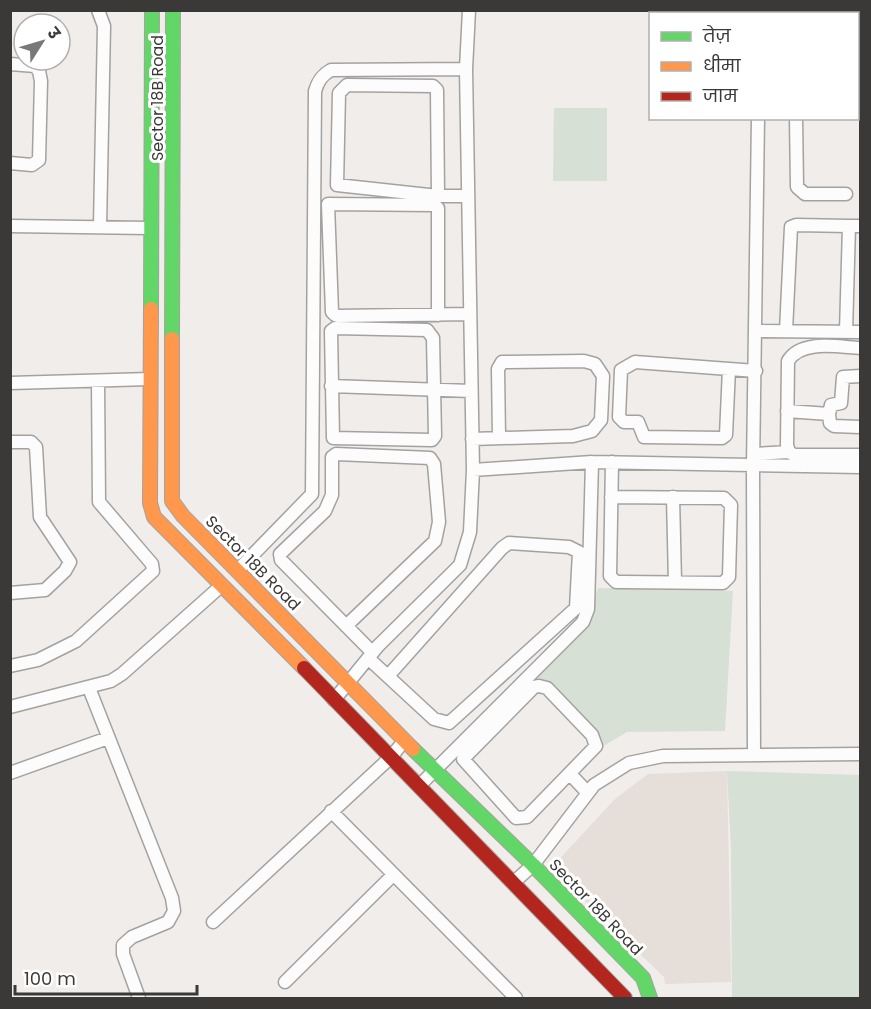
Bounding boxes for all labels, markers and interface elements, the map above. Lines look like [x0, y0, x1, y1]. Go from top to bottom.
north arrow [12, 12, 72, 72]
legend [649, 12, 859, 120]
text: उ [41, 22, 66, 45]
text: तेज़ [702, 23, 731, 48]
street label: Sector 18B Road [146, 35, 169, 161]
text: धीमा [703, 53, 741, 78]
text: जाम [702, 83, 738, 108]
street label: Sector 18B Road [200, 510, 306, 616]
street label: Sector 18B Road [544, 854, 648, 960]
scale bar [15, 958, 196, 996]
text: 100 m [24, 966, 76, 991]

